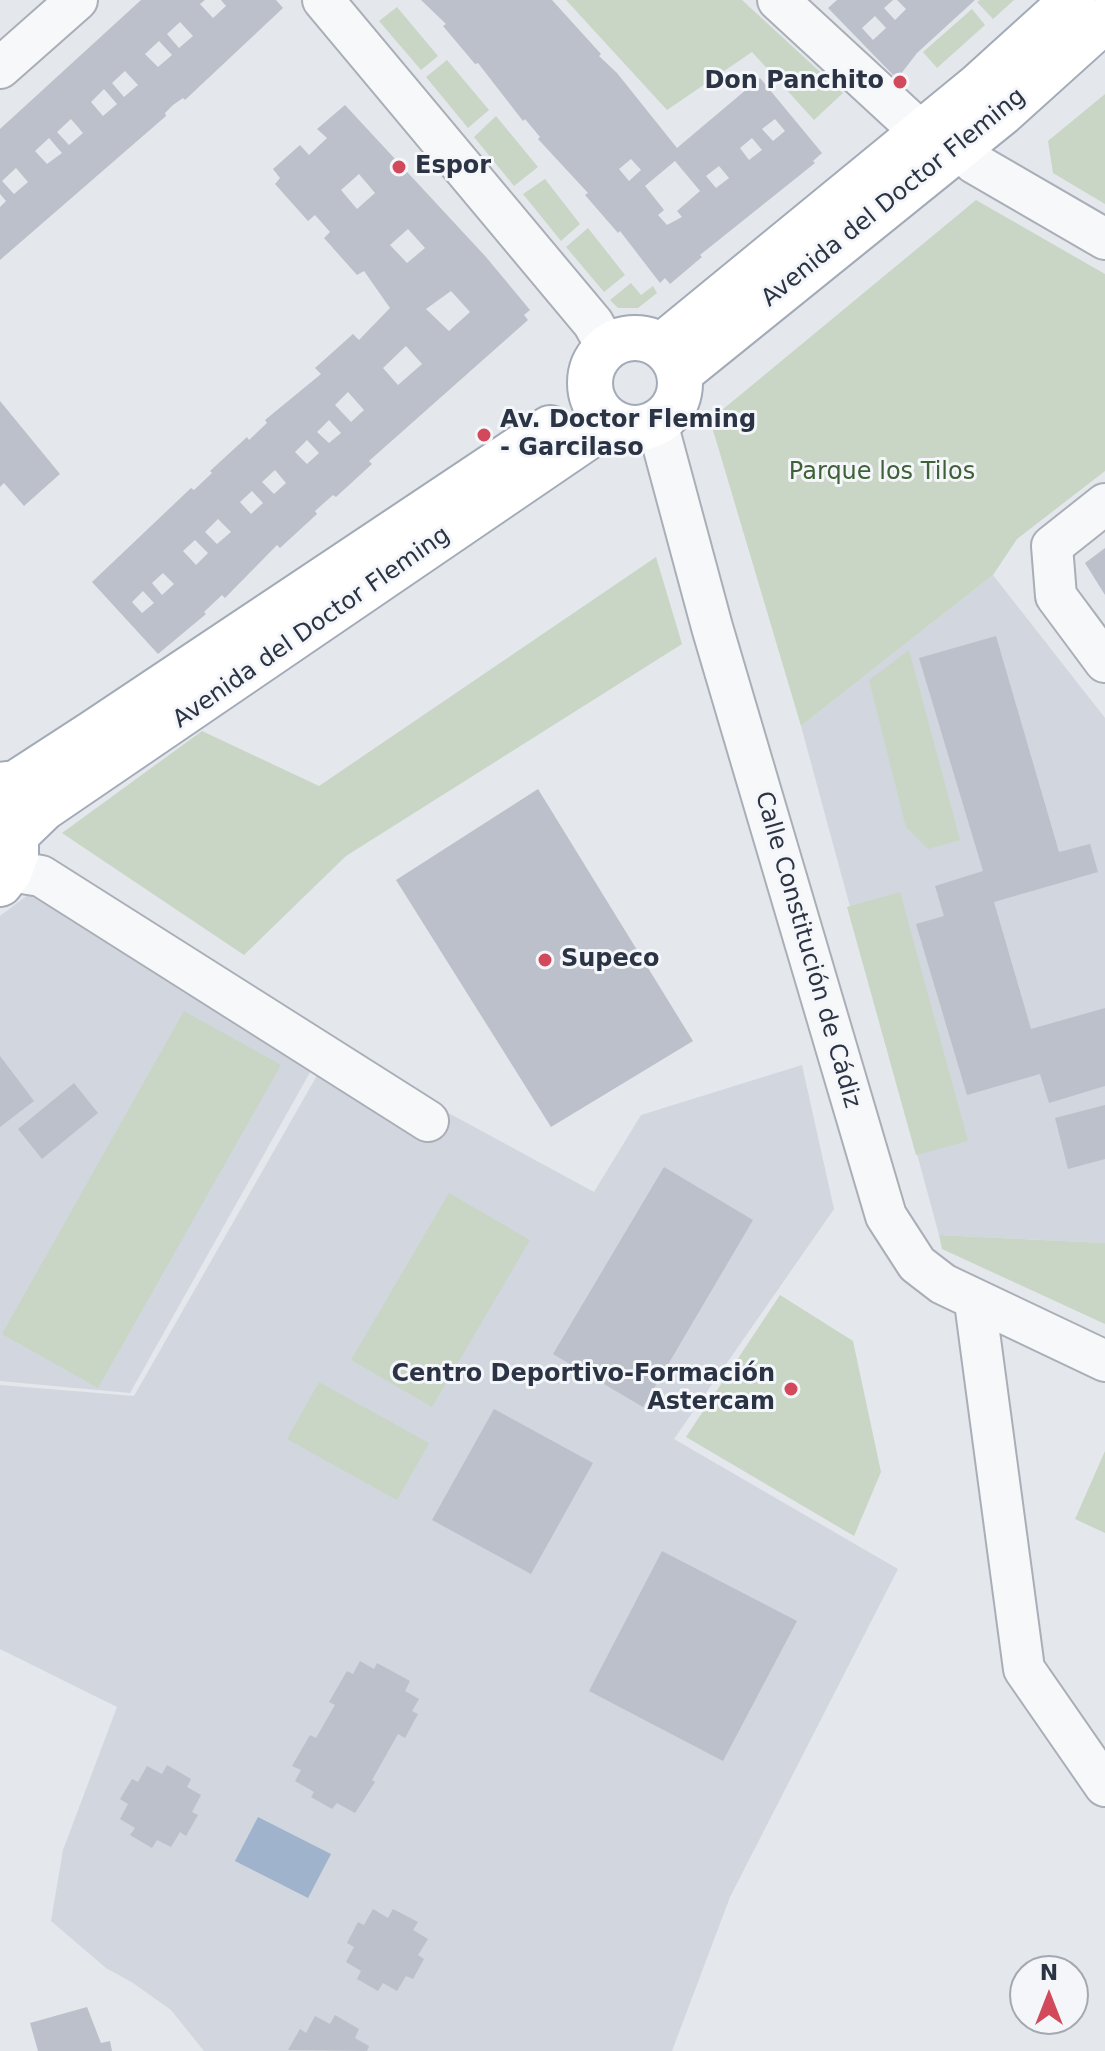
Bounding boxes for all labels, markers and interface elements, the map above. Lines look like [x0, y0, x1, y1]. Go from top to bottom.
place label: Don Panchito [704, 68, 884, 96]
marker: Don Panchito [891, 73, 909, 91]
street label: Avenida del Doctor Fleming [756, 83, 1032, 313]
place label: Espor [415, 153, 491, 181]
marker: Espor [390, 158, 408, 176]
place label: Av. Doctor Fleming - Garcilaso [500, 407, 756, 463]
marker: Av. Doctor Fleming - Garcilaso [475, 426, 493, 444]
park label: Parque los Tilos [789, 459, 975, 487]
street label: Avenida del Doctor Fleming [168, 521, 456, 735]
street label: Calle Constitución de Cádiz [748, 788, 866, 1112]
place label: Supeco [561, 946, 660, 974]
marker: Supeco [536, 951, 554, 969]
place label: Centro Deportivo-Formación Astercam [391, 1361, 775, 1417]
marker: Centro Deportivo-Formación Astercam [782, 1380, 800, 1398]
north arrow [1009, 1955, 1089, 2035]
text: N [1040, 1960, 1058, 1985]

